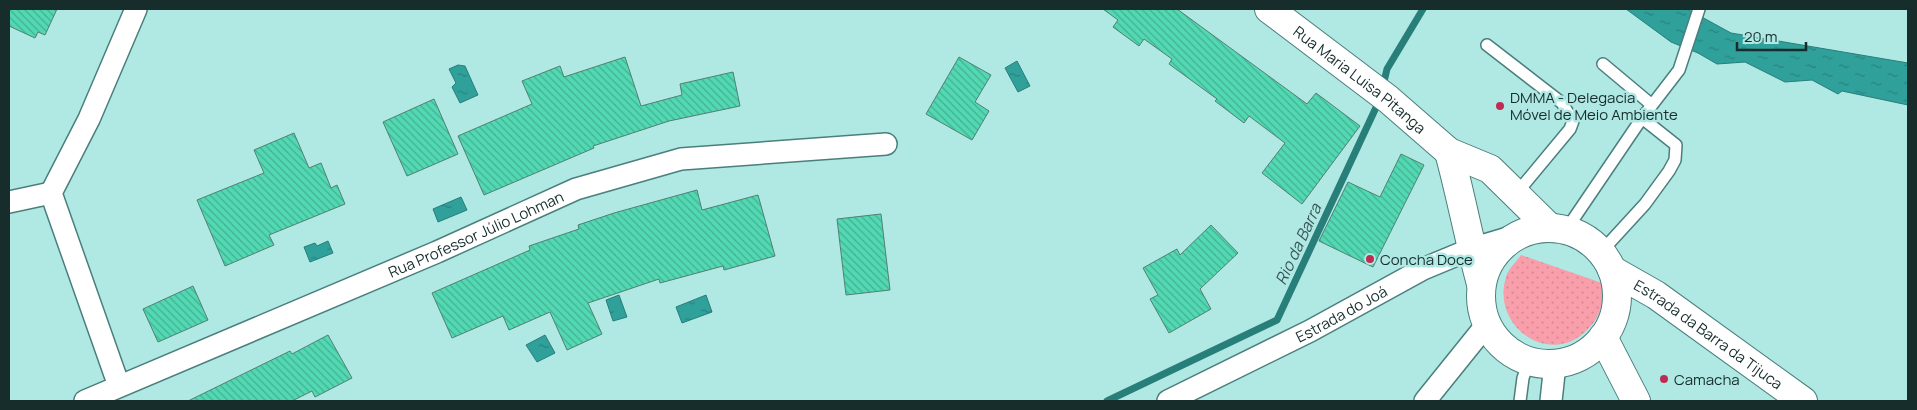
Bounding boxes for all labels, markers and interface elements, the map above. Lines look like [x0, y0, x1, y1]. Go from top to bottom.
scale bar [1737, 20, 1806, 52]
street label: Rua Maria Luisa Pitanga [1289, 21, 1431, 138]
text: 20 m [1744, 26, 1777, 47]
place label: DMMA - Delegacia Móvel de Meio Ambiente [1510, 87, 1678, 125]
marker: DMMA - Delegacia Móvel de Meio Ambiente [1494, 100, 1506, 112]
street label: Rua Professor Júlio Lohman [385, 186, 567, 282]
water label: Rio da Barra [1270, 199, 1327, 288]
place label: Concha Doce [1380, 249, 1473, 270]
marker: Concha Doce [1364, 253, 1376, 265]
street label: Estrada da Barra da Tijuca [1630, 274, 1787, 394]
street label: Estrada do Joá [1292, 280, 1391, 347]
place label: Camacha [1674, 369, 1740, 390]
marker: Camacha [1658, 373, 1670, 385]

